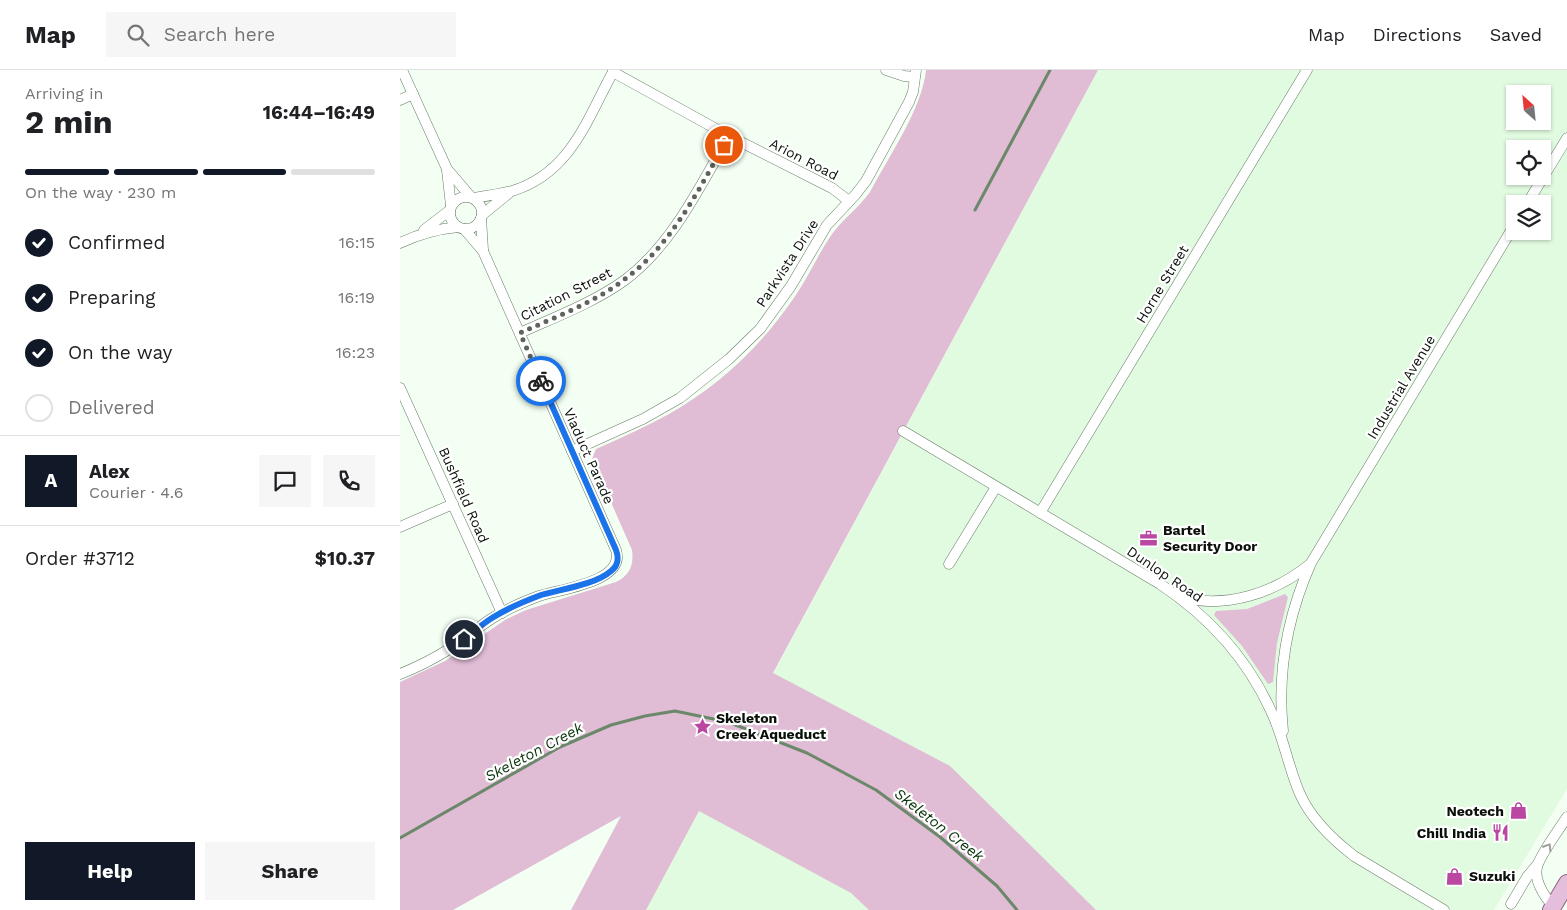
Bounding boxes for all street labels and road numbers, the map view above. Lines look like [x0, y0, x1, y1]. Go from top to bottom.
street label: Arion Road [767, 135, 841, 183]
street label: Parkvista Drive [753, 216, 821, 310]
street label: Horne Street [1132, 242, 1192, 326]
street label: Citation Street [518, 264, 614, 324]
street label: Industrial Avenue [1364, 332, 1438, 442]
street label: Viaduct Parade [561, 406, 617, 506]
street label: Bushfield Road [436, 445, 492, 545]
street label: Dunlop Road [1124, 543, 1206, 605]

